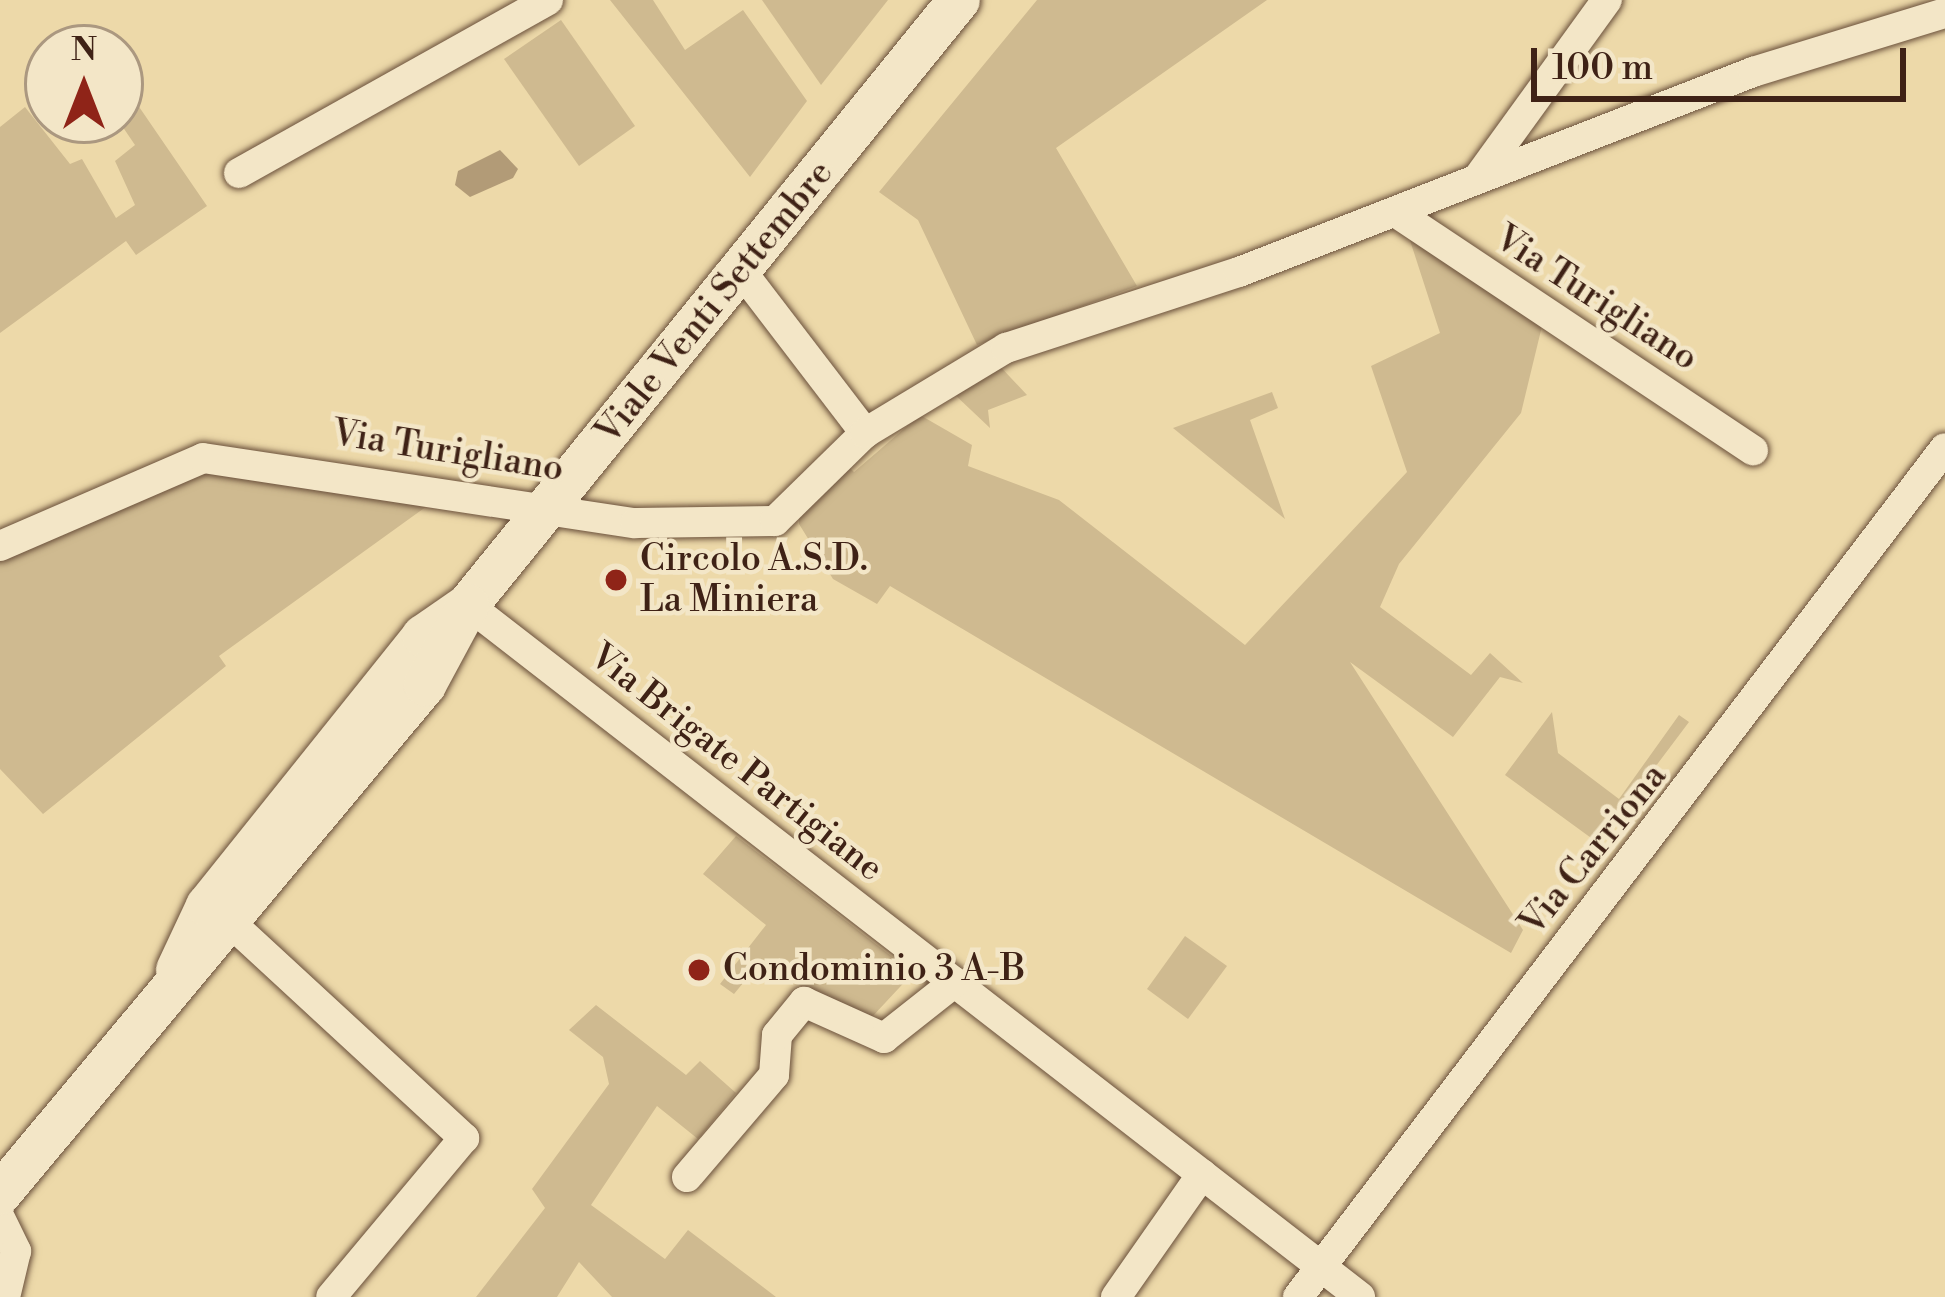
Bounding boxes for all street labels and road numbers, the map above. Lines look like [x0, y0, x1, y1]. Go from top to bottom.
street label: Viale Venti Settembre [587, 153, 843, 453]
street label: Via Turigliano [1486, 217, 1706, 381]
street label: Via Turigliano [329, 412, 567, 492]
street label: Via Brigate Partigiane [581, 635, 891, 891]
street label: Via Carriona [1512, 755, 1676, 945]

